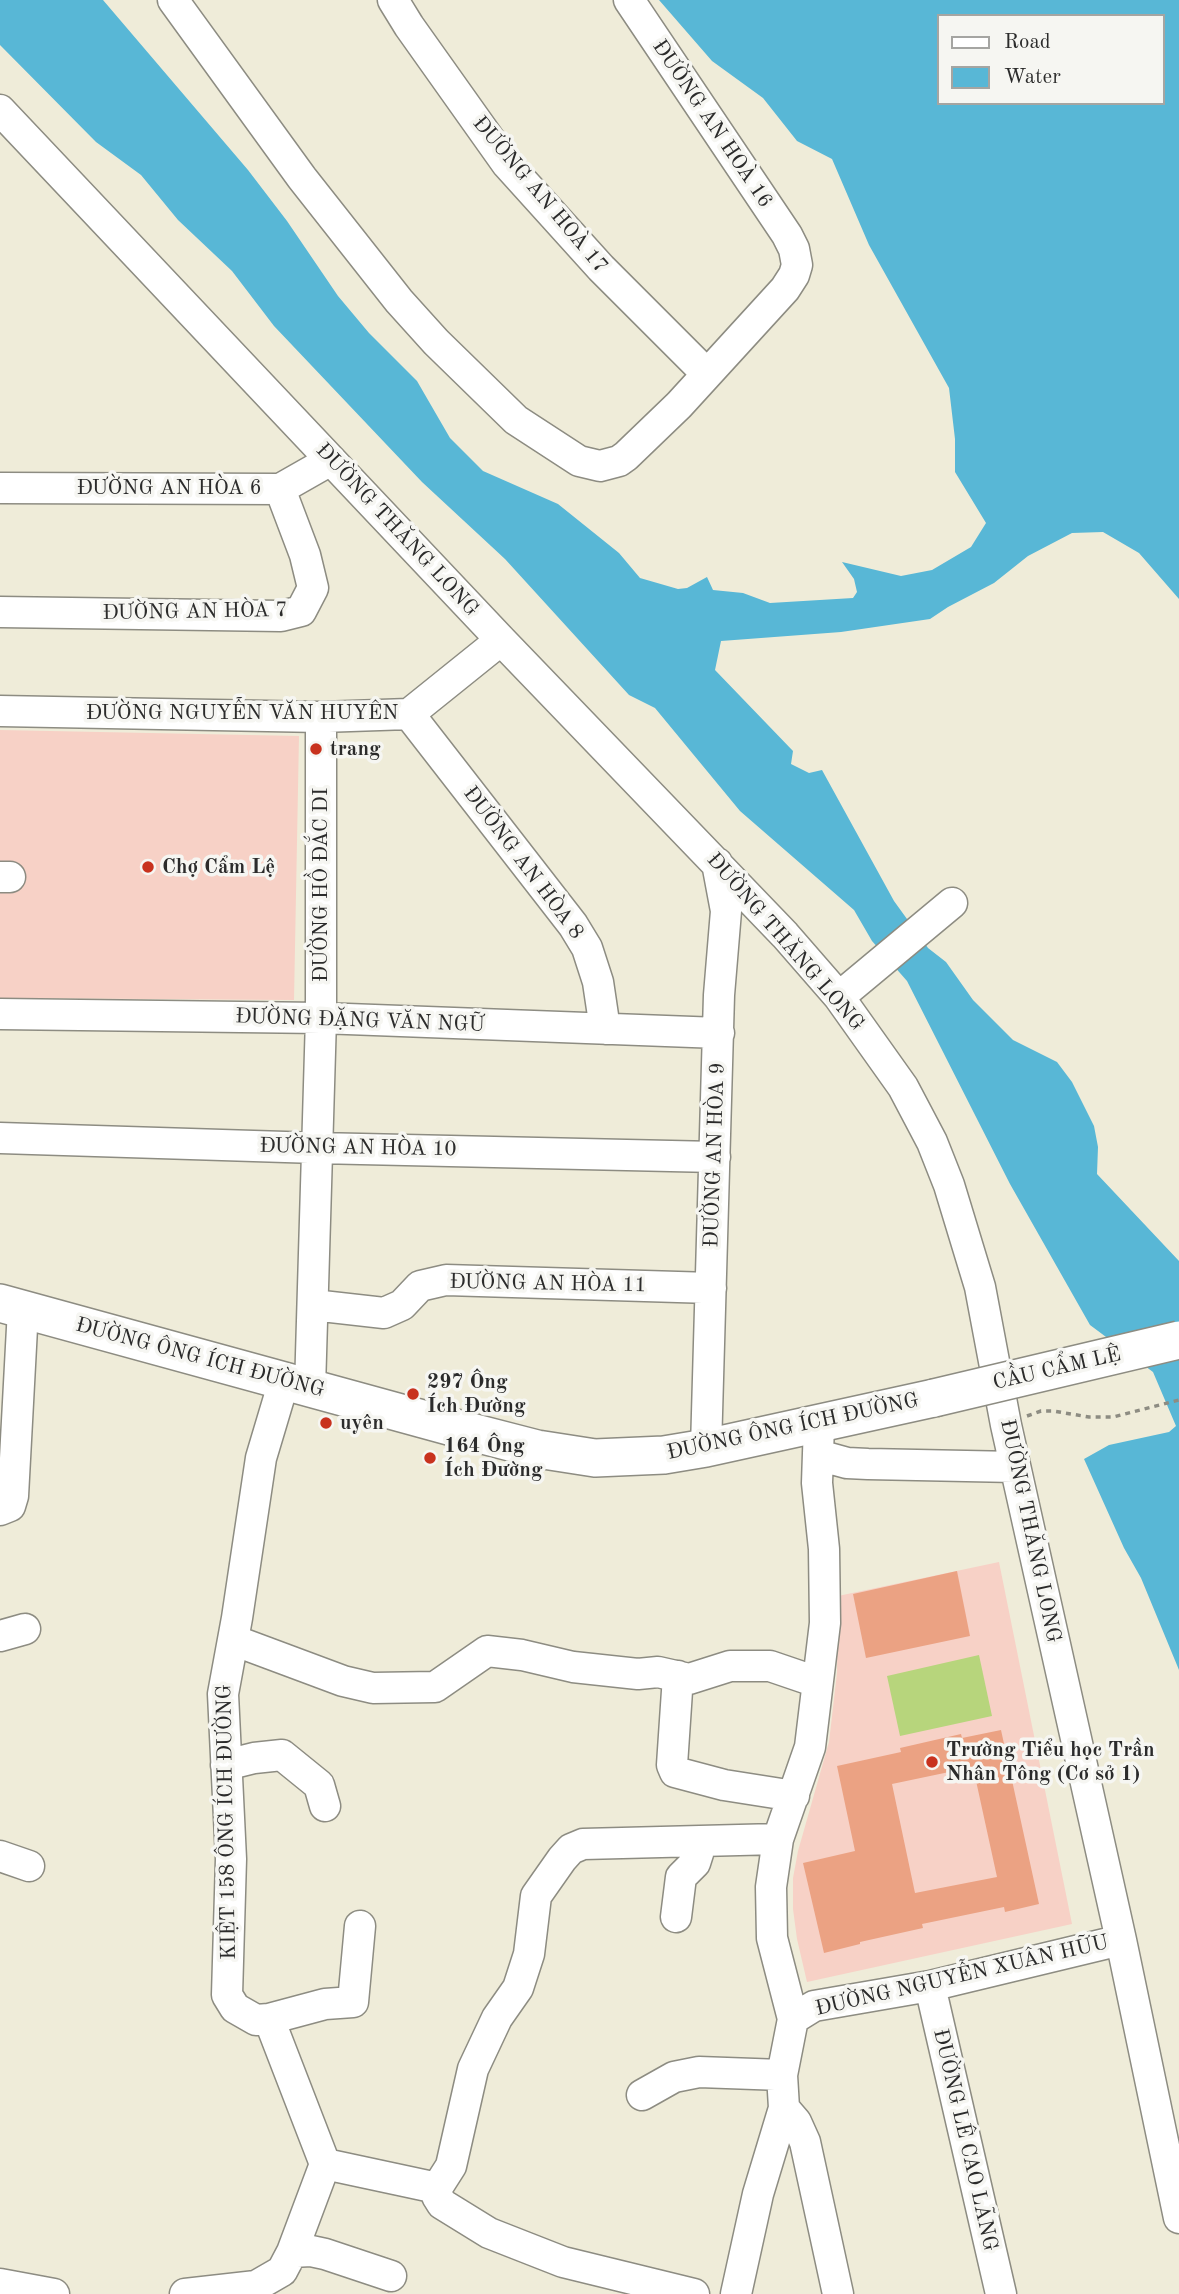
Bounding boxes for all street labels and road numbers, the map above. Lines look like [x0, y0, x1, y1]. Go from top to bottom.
street label: ĐƯỜNG AN HOÀ 16 [646, 35, 778, 213]
street label: ĐƯỜNG AN HOÀ 17 [467, 111, 613, 279]
street label: ĐƯỜNG THĂNG LONG [310, 438, 484, 622]
street label: ĐƯỜNG AN HÒA 6 [76, 475, 262, 501]
street label: ĐƯỜNG AN HÒA 7 [102, 598, 288, 626]
street label: ĐƯỜNG NGUYỄN VĂN HUYÊN [86, 700, 398, 726]
street label: ĐƯỜNG AN HÒA 8 [457, 781, 589, 945]
street label: ĐƯỜNG HỒ ĐẮC DI [308, 788, 334, 982]
street label: ĐƯỜNG THĂNG LONG [701, 848, 869, 1036]
street label: ĐƯỜNG ĐẶNG VĂN NGỮ [235, 1004, 485, 1038]
street label: ĐƯỜNG AN HÒA 9 [699, 1062, 731, 1248]
street label: ĐƯỜNG AN HÒA 10 [259, 1134, 457, 1162]
street label: ĐƯỜNG AN HÒA 11 [449, 1270, 647, 1298]
street label: ĐƯỜNG ÔNG ÍCH ĐƯỜNG [73, 1313, 327, 1403]
street label: CẦU CẨM LỆ [991, 1342, 1123, 1396]
street label: ĐƯỜNG ÔNG ÍCH ĐƯỜNG [665, 1388, 921, 1466]
street label: ĐƯỜNG THĂNG LONG [994, 1417, 1066, 1645]
street label: KIỆT 158 ÔNG ÍCH ĐƯỜNG [212, 1684, 242, 1960]
street label: ĐƯỜNG NGUYỄN XUÂN HỮU [813, 1930, 1111, 2022]
street label: ĐƯỜNG LÊ CAO LÃNG [927, 2026, 1003, 2254]

